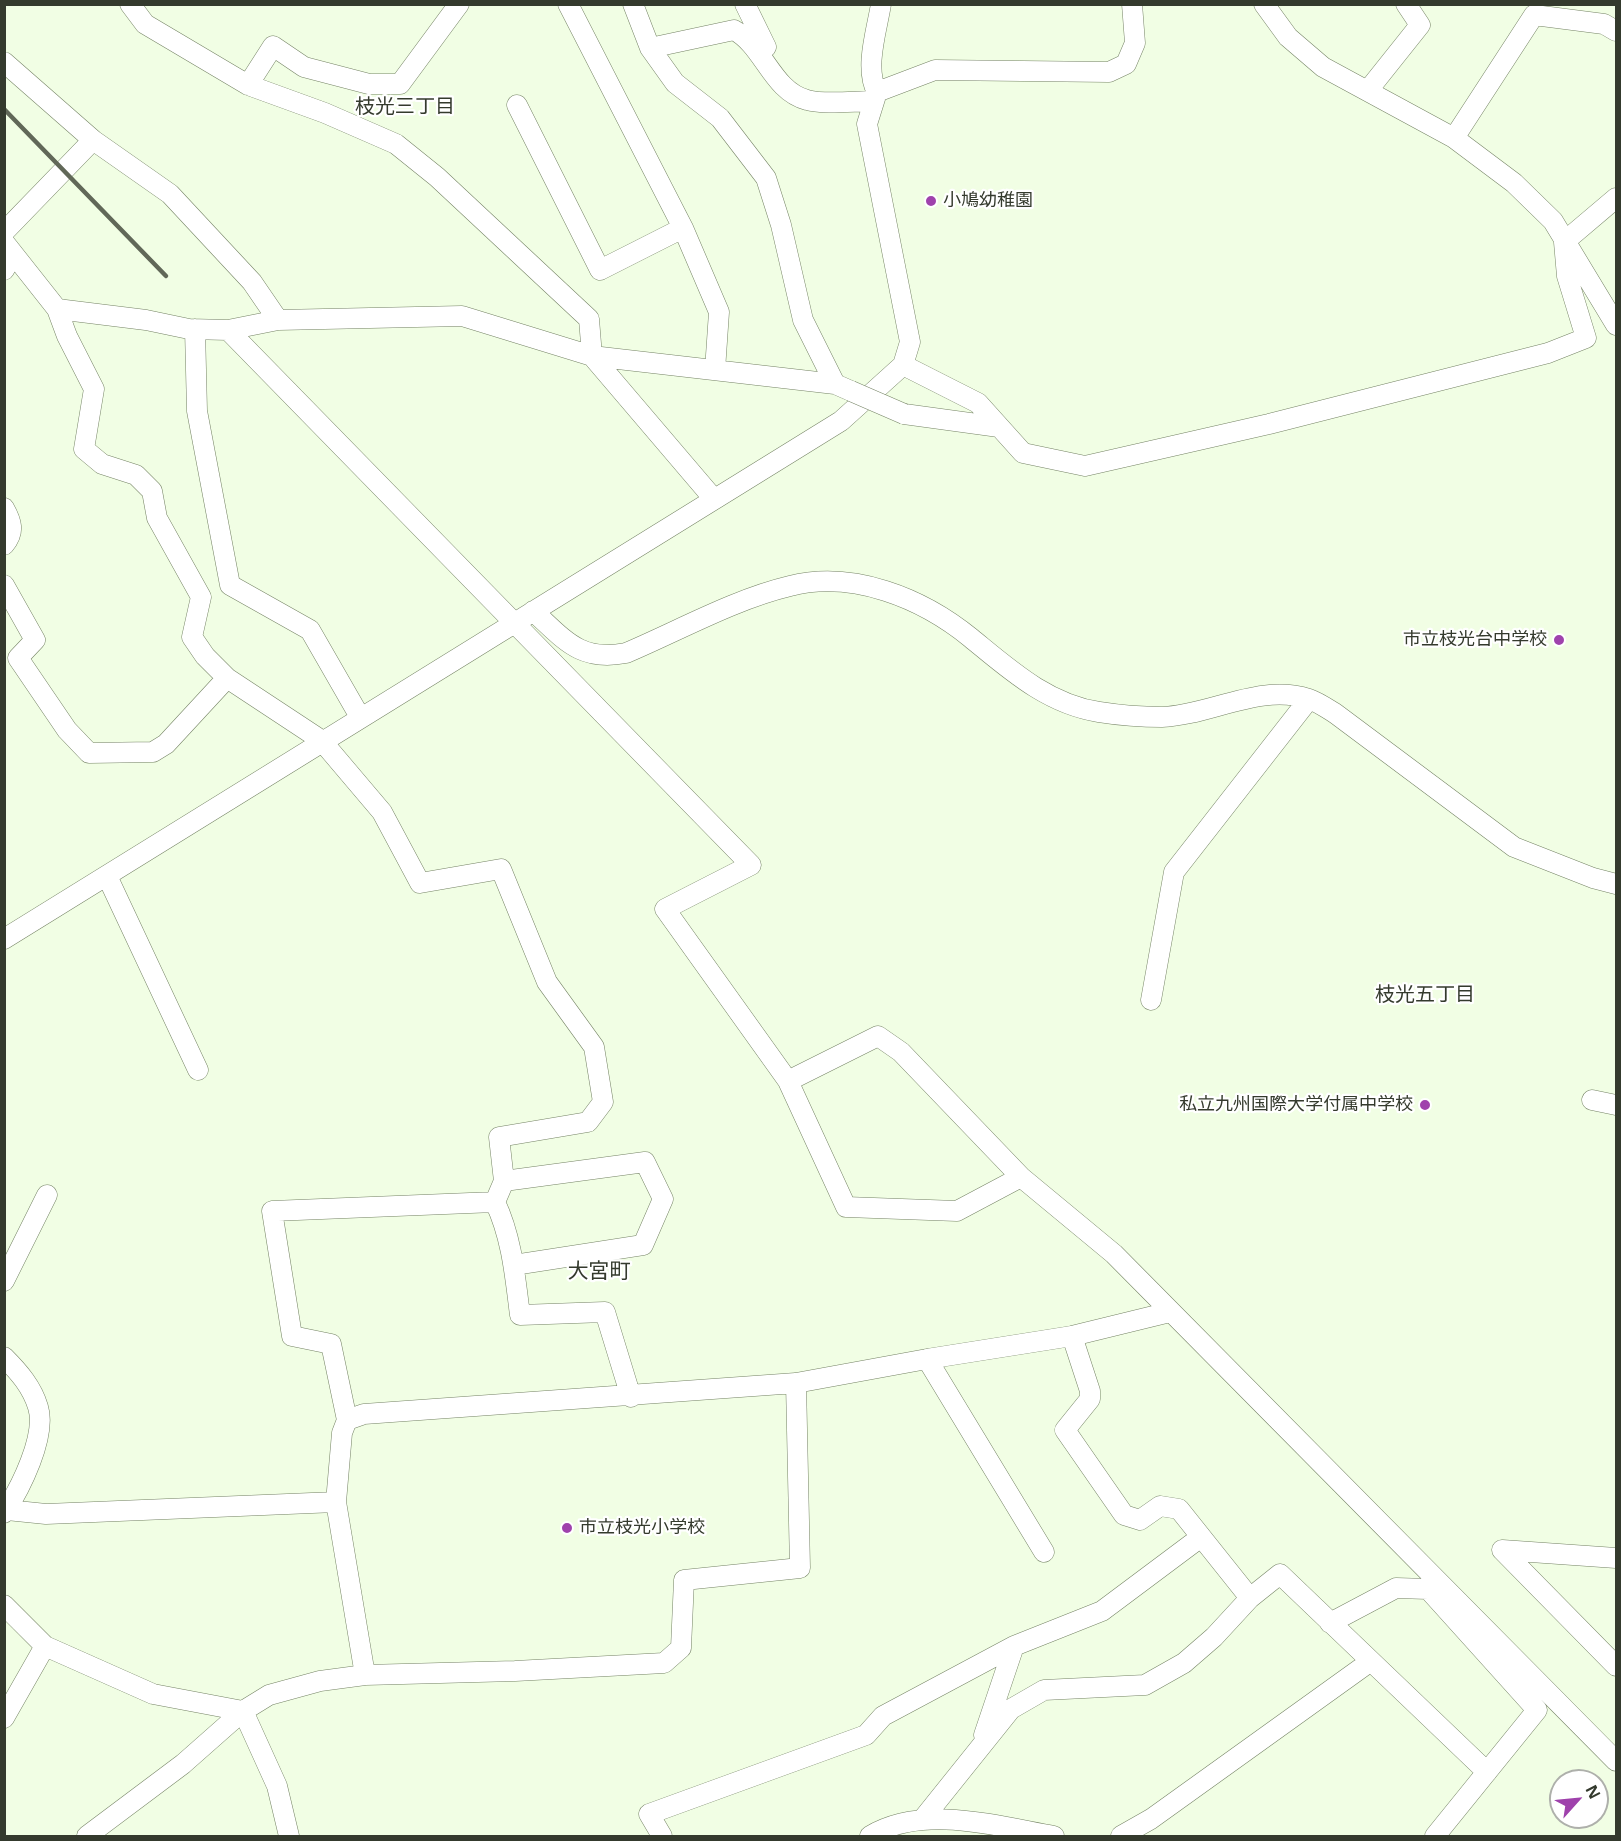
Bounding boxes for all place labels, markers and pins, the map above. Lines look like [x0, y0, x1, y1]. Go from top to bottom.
place label: 小鳩幼稚園 [943, 190, 1033, 212]
marker: 小鳩幼稚園 [924, 194, 938, 208]
place label: 市立枝光台中学校 [1403, 629, 1547, 651]
marker: 市立枝光台中学校 [1552, 633, 1566, 647]
place label: 私立九州国際大学付属中学校 [1179, 1094, 1413, 1116]
marker: 私立九州国際大学付属中学校 [1418, 1098, 1432, 1112]
place label: 市立枝光小学校 [579, 1517, 705, 1539]
marker: 市立枝光小学校 [560, 1521, 574, 1535]

